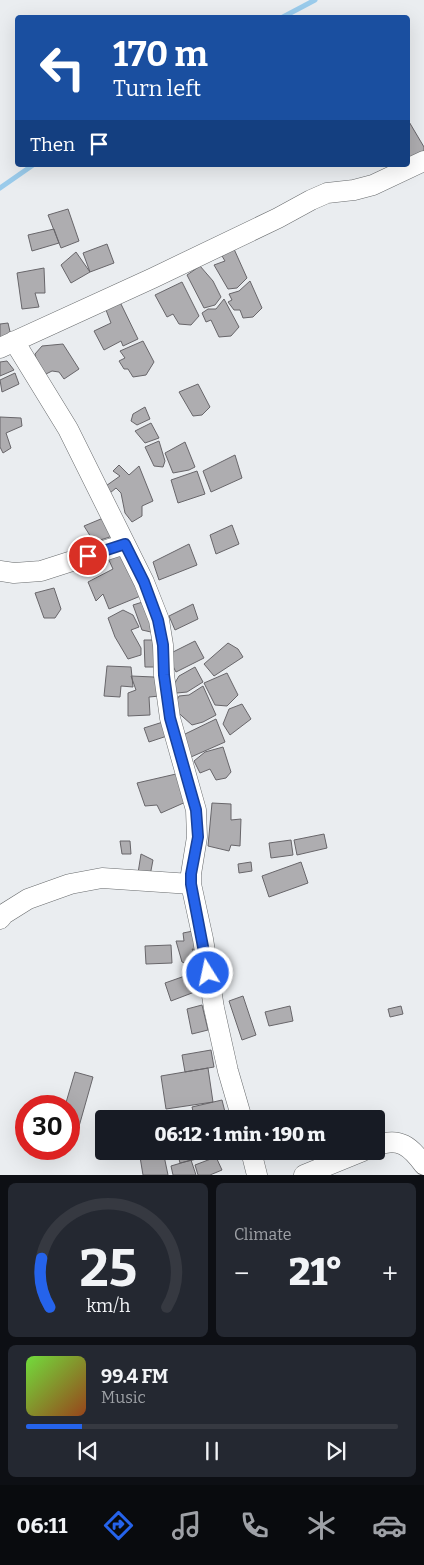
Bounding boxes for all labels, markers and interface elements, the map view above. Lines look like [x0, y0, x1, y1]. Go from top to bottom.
text: 170 m [113, 33, 208, 75]
icon: left [30, 35, 95, 100]
text: Turn left [113, 75, 201, 102]
icon: arrive [85, 130, 113, 158]
text: Then [30, 133, 75, 156]
pin [67, 535, 109, 577]
icon: arrive [74, 542, 102, 570]
position arrow [181, 946, 233, 998]
speed limit sign: 30 [15, 1095, 80, 1160]
text: 06:12 · 1 min · 190 m [155, 1123, 325, 1146]
text: Climate [234, 1225, 292, 1244]
text: 25 [79, 1237, 137, 1300]
text: 21° [289, 1249, 343, 1295]
text: − [234, 1257, 249, 1290]
text: + [382, 1257, 398, 1290]
text: km/h [86, 1295, 130, 1317]
text: 99.4 FM [101, 1365, 168, 1388]
text: Music [101, 1388, 146, 1407]
icon: previous [74, 1437, 102, 1465]
icon: pause [198, 1437, 226, 1465]
icon: next [322, 1437, 350, 1465]
icon: directions [101, 1508, 136, 1543]
icon: music [169, 1508, 204, 1543]
icon: phone [237, 1508, 272, 1543]
icon: climate [304, 1508, 339, 1543]
icon: car [372, 1508, 407, 1543]
text: 06:11 [16, 1512, 68, 1539]

